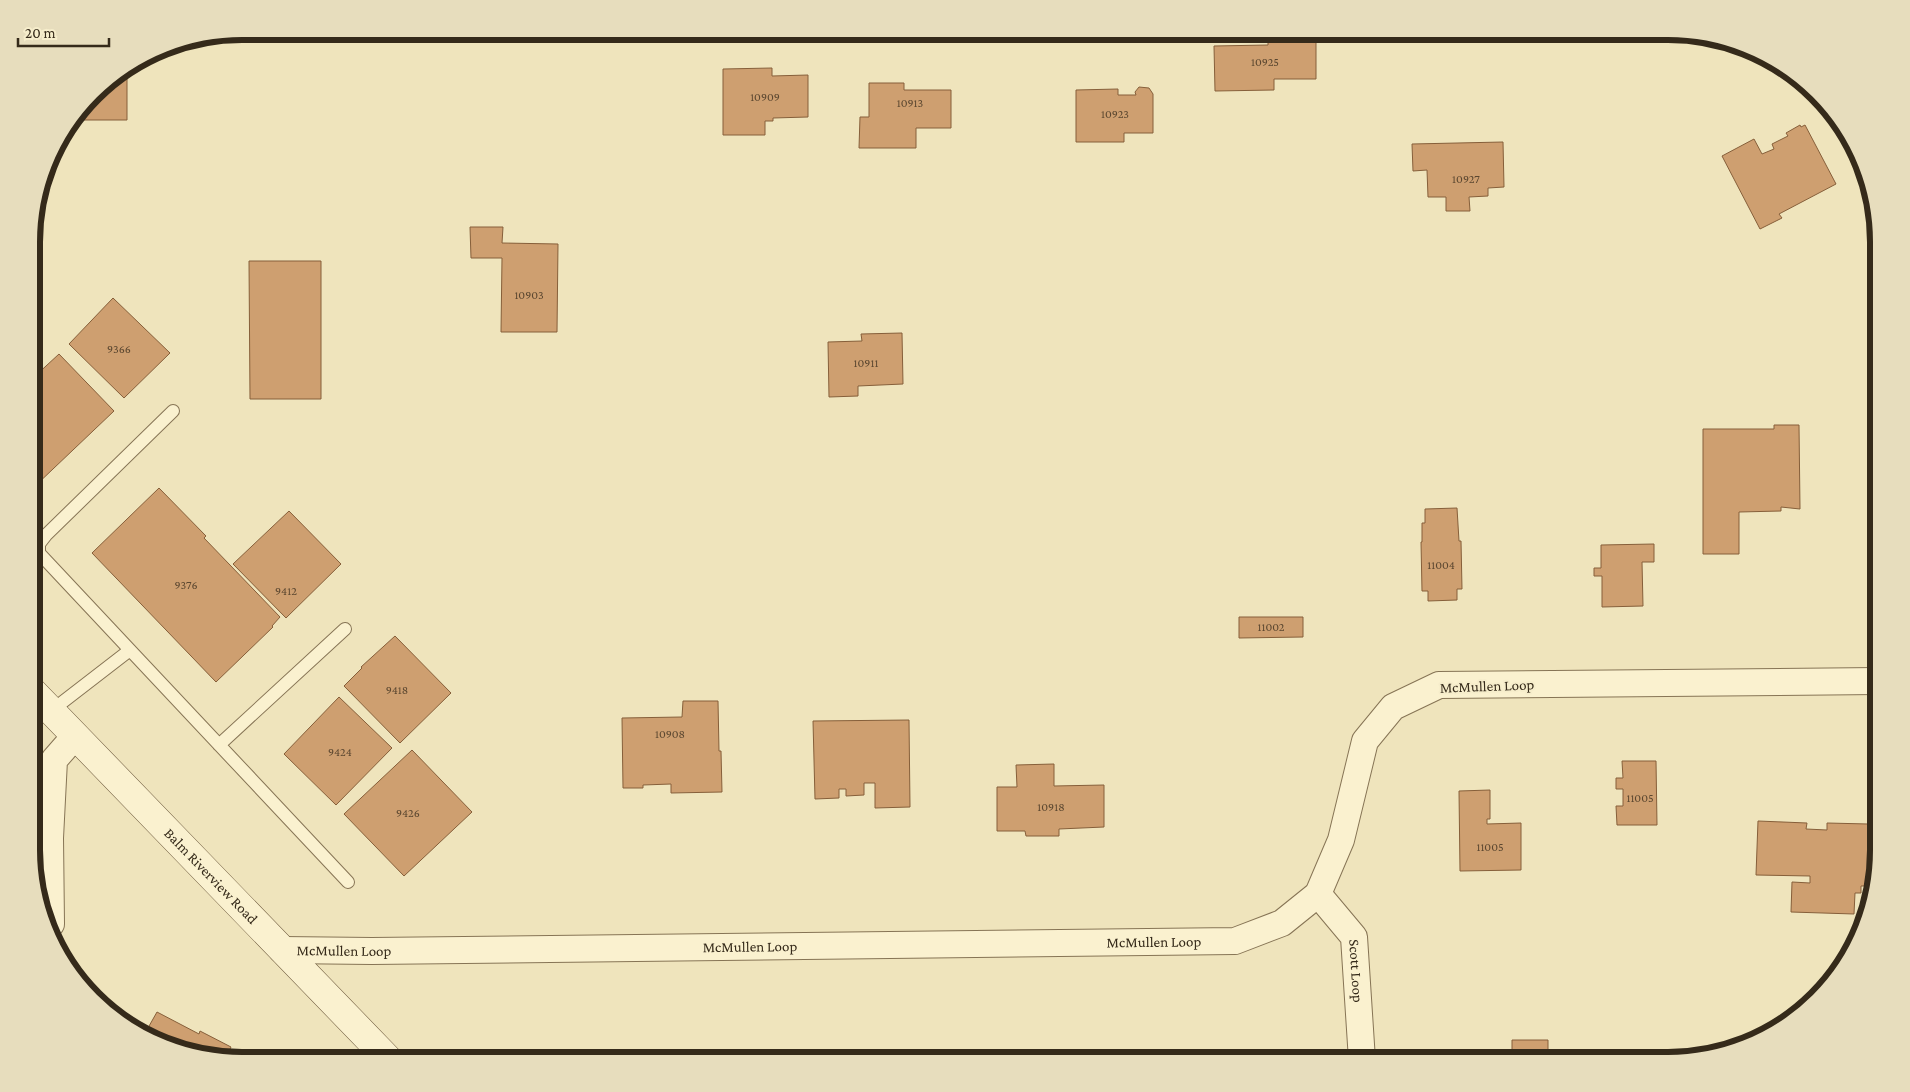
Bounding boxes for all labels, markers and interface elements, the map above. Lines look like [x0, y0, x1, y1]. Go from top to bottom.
scale bar [18, 15, 109, 47]
text: 20 m [25, 25, 56, 41]
house number: 10925 [1251, 55, 1279, 69]
house number: 10909 [750, 90, 780, 104]
house number: 10913 [897, 96, 924, 110]
house number: 10923 [1101, 107, 1129, 121]
house number: 10927 [1452, 172, 1480, 186]
house number: 10903 [514, 288, 544, 302]
house number: 9366 [107, 342, 131, 356]
house number: 10911 [854, 356, 878, 370]
house number: 11004 [1427, 558, 1455, 572]
house number: 9376 [174, 578, 198, 592]
house number: 9412 [275, 584, 297, 598]
house number: 11002 [1257, 620, 1285, 634]
street label: McMullen Loop [1439, 676, 1535, 697]
house number: 9418 [386, 683, 408, 697]
house number: 10908 [655, 727, 685, 741]
house number: 9424 [328, 745, 352, 759]
house number: 11005 [1626, 791, 1654, 805]
house number: 10918 [1037, 800, 1065, 814]
house number: 9426 [396, 806, 420, 820]
street label: Balm Riverview Road [161, 825, 261, 927]
house number: 11005 [1476, 840, 1504, 854]
street label: McMullen Loop [1106, 933, 1202, 950]
street label: McMullen Loop [702, 938, 798, 955]
street label: Scott Loop [1346, 939, 1366, 1003]
street label: McMullen Loop [297, 942, 392, 960]

